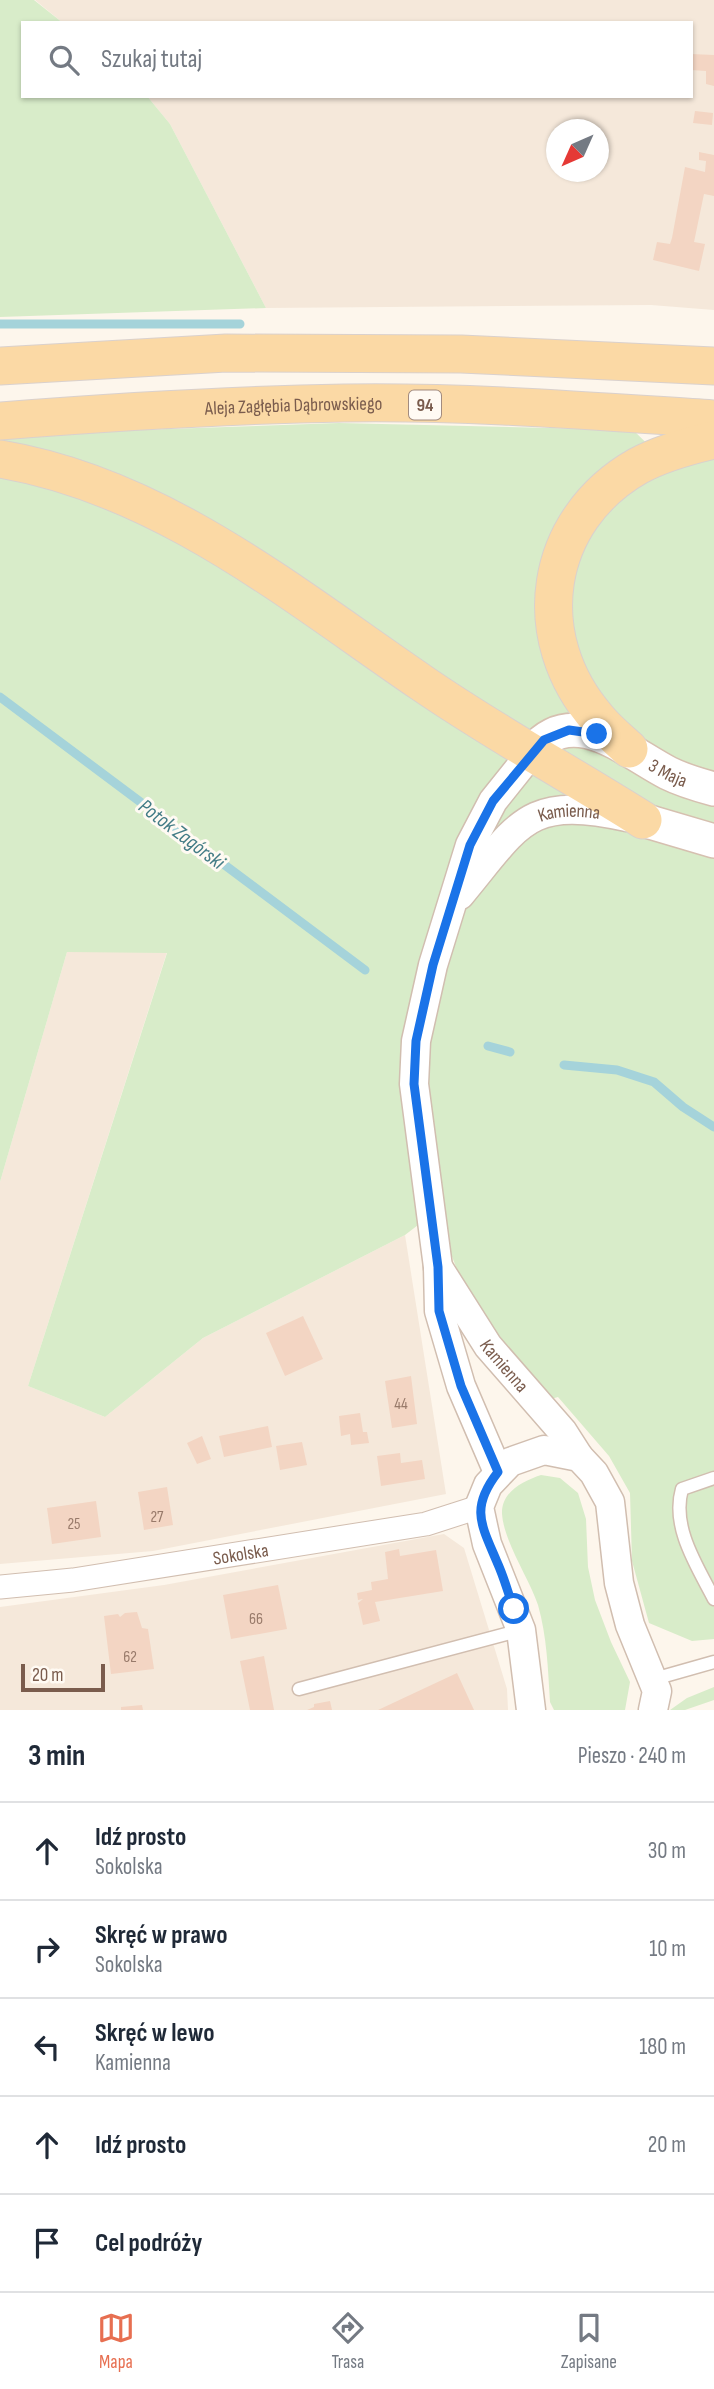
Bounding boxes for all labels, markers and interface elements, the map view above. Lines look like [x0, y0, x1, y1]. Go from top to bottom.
search box [21, 21, 693, 98]
icon: search [45, 41, 83, 79]
text: Szukaj tutaj [101, 44, 202, 75]
north arrow [546, 119, 609, 182]
road number: 94 [409, 390, 441, 419]
street label: Aleja Zagłębia Dąbrowskiego [203, 393, 382, 421]
route end [581, 718, 612, 749]
street label: 3 Maja [644, 755, 690, 793]
water label: Potok Zagórski [134, 794, 231, 876]
street label: Kamienna [535, 800, 601, 828]
street label: Kamienna [474, 1336, 533, 1397]
house number: 44 [394, 1395, 408, 1414]
house number: 27 [150, 1508, 164, 1527]
house number: 25 [67, 1515, 81, 1534]
street label: Sokolska [211, 1539, 270, 1571]
route start [498, 1593, 529, 1624]
house number: 66 [249, 1610, 263, 1629]
house number: 62 [123, 1648, 137, 1667]
scale bar [21, 1661, 105, 1693]
text: 20 m [32, 1664, 64, 1687]
text: 3 min [28, 1738, 85, 1774]
text: Pieszo · 240 m [578, 1742, 686, 1770]
text: Idź prosto [95, 1822, 186, 1853]
icon: ahead [28, 1832, 66, 1870]
text: 30 m [648, 1837, 686, 1865]
text: Sokolska [95, 1853, 163, 1881]
text: Skręć w prawo [95, 1920, 228, 1951]
icon: right [28, 1930, 66, 1968]
text: 10 m [649, 1935, 686, 1963]
text: Sokolska [95, 1951, 163, 1979]
text: Skręć w lewo [95, 2018, 215, 2049]
icon: left [28, 2028, 66, 2066]
text: 180 m [639, 2033, 686, 2061]
text: Kamienna [95, 2049, 171, 2077]
icon: ahead [28, 2126, 66, 2164]
text: Idź prosto [95, 2130, 186, 2161]
text: 20 m [648, 2131, 686, 2159]
icon: arrive [28, 2224, 66, 2262]
text: Cel podróży [95, 2228, 202, 2259]
tab: Mapa [97, 2309, 135, 2374]
tab: Trasa [329, 2309, 367, 2374]
tab: Zapisane [561, 2309, 617, 2374]

